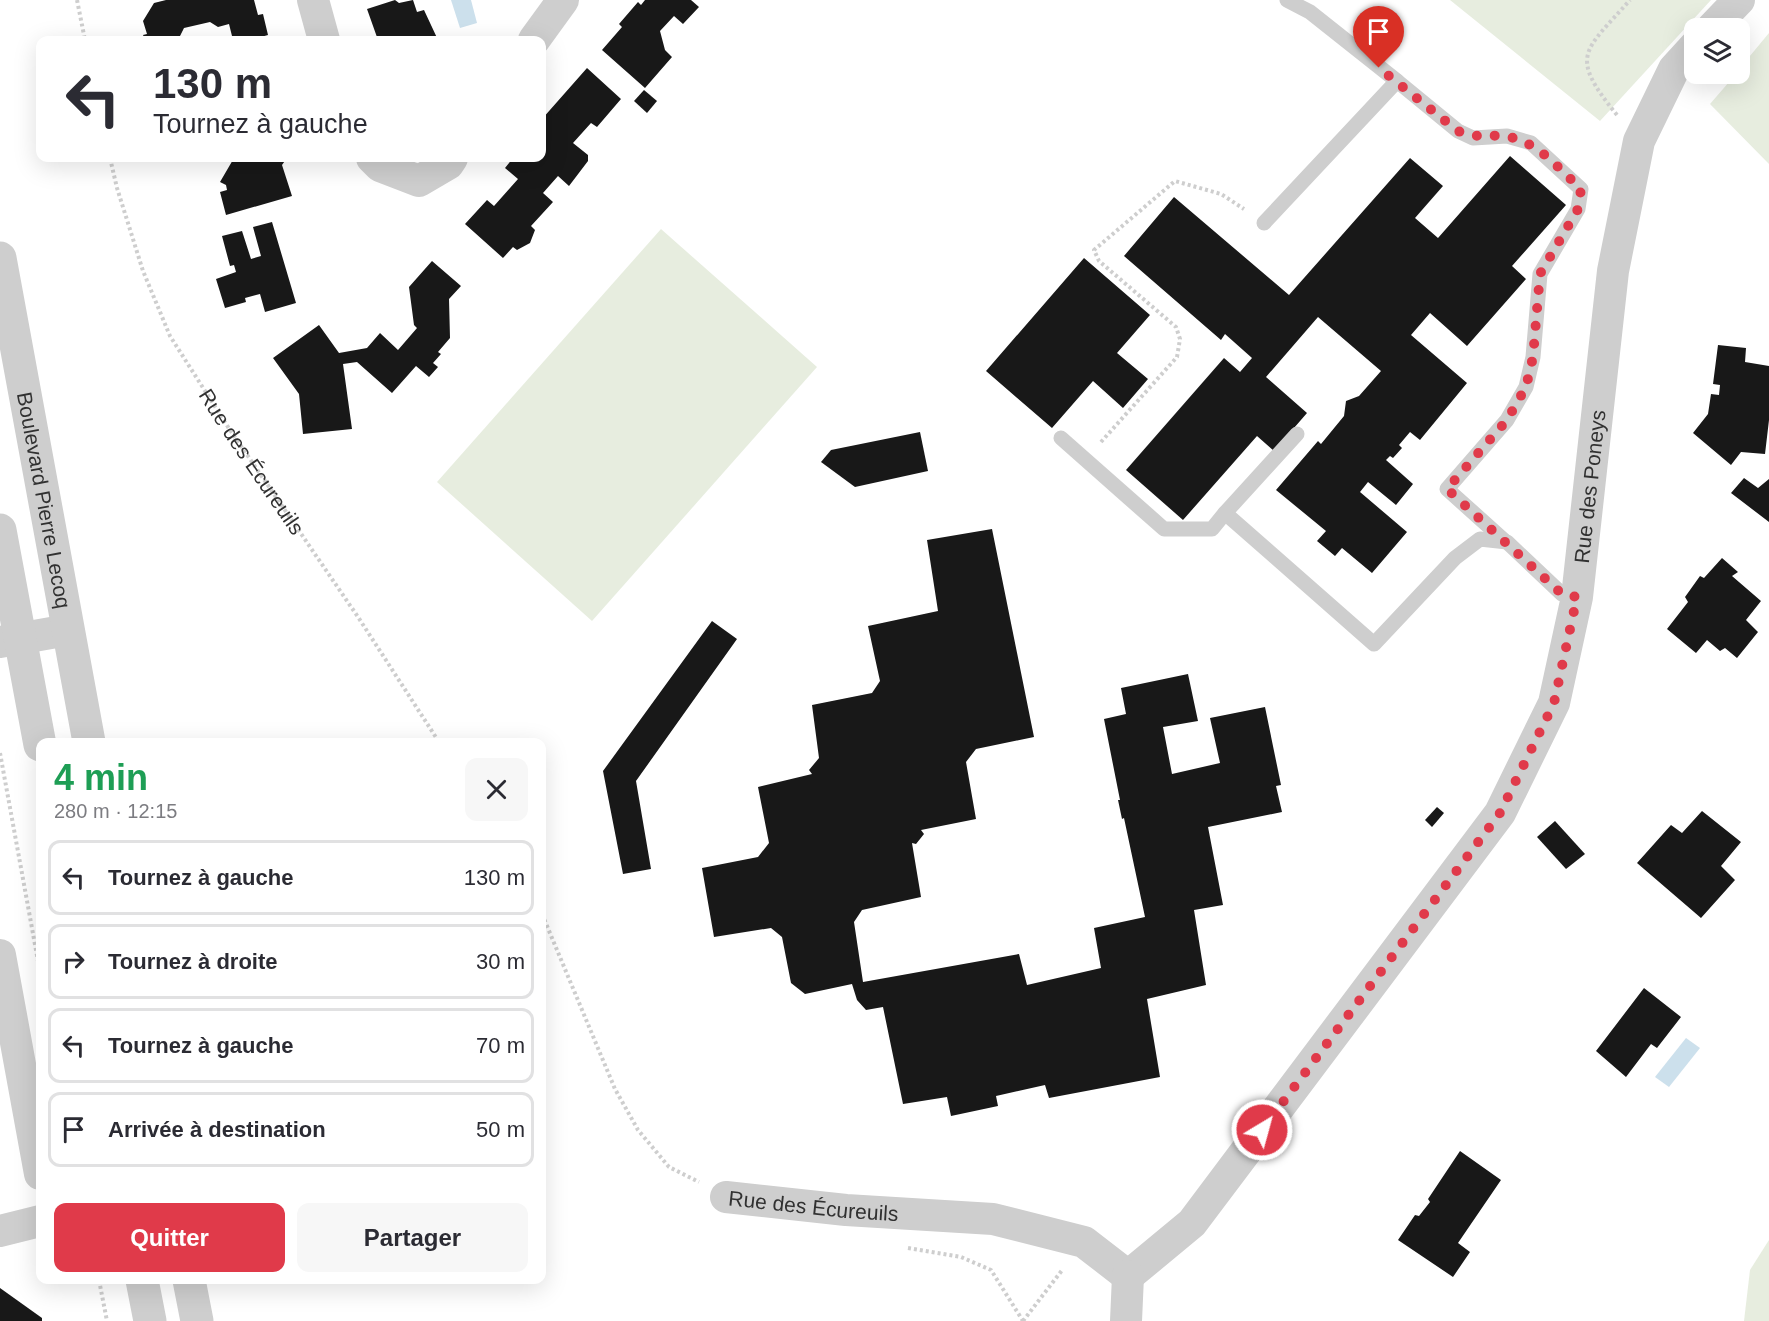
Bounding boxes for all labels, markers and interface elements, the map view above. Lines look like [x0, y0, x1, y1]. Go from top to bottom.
pin [1353, 6, 1404, 68]
icon: arrive [1362, 15, 1395, 48]
map controls [1684, 18, 1750, 84]
button: layers [1684, 18, 1750, 84]
icon: left [54, 60, 132, 138]
text: 130 m [153, 60, 272, 107]
text: Tournez à gauche [153, 109, 368, 139]
street label: Rue des Écureuils [195, 384, 309, 538]
street label: Boulevard Pierre Lecoq [13, 390, 76, 610]
street label: Rue des Poneys [1569, 409, 1609, 564]
text: 4 min [54, 757, 148, 798]
button: close [465, 758, 528, 821]
text: 280 m · 12:15 [54, 800, 177, 822]
icon: left [57, 861, 90, 894]
text: Tournez à gauche [108, 865, 293, 890]
text: 130 m [464, 865, 525, 890]
icon: right [57, 945, 90, 978]
text: Tournez à droite [108, 949, 278, 974]
text: 30 m [476, 949, 525, 974]
icon: left [57, 1029, 90, 1062]
text: Tournez à gauche [108, 1033, 293, 1058]
text: 70 m [476, 1033, 525, 1058]
position arrow [1230, 1098, 1294, 1162]
icon: arrive [57, 1113, 90, 1146]
text: Arrivée à destination [108, 1117, 326, 1142]
text: 50 m [476, 1117, 525, 1142]
street label: Rue des Écureuils [727, 1186, 899, 1225]
button: Quitter [54, 1203, 285, 1272]
button: Partager [297, 1203, 528, 1272]

